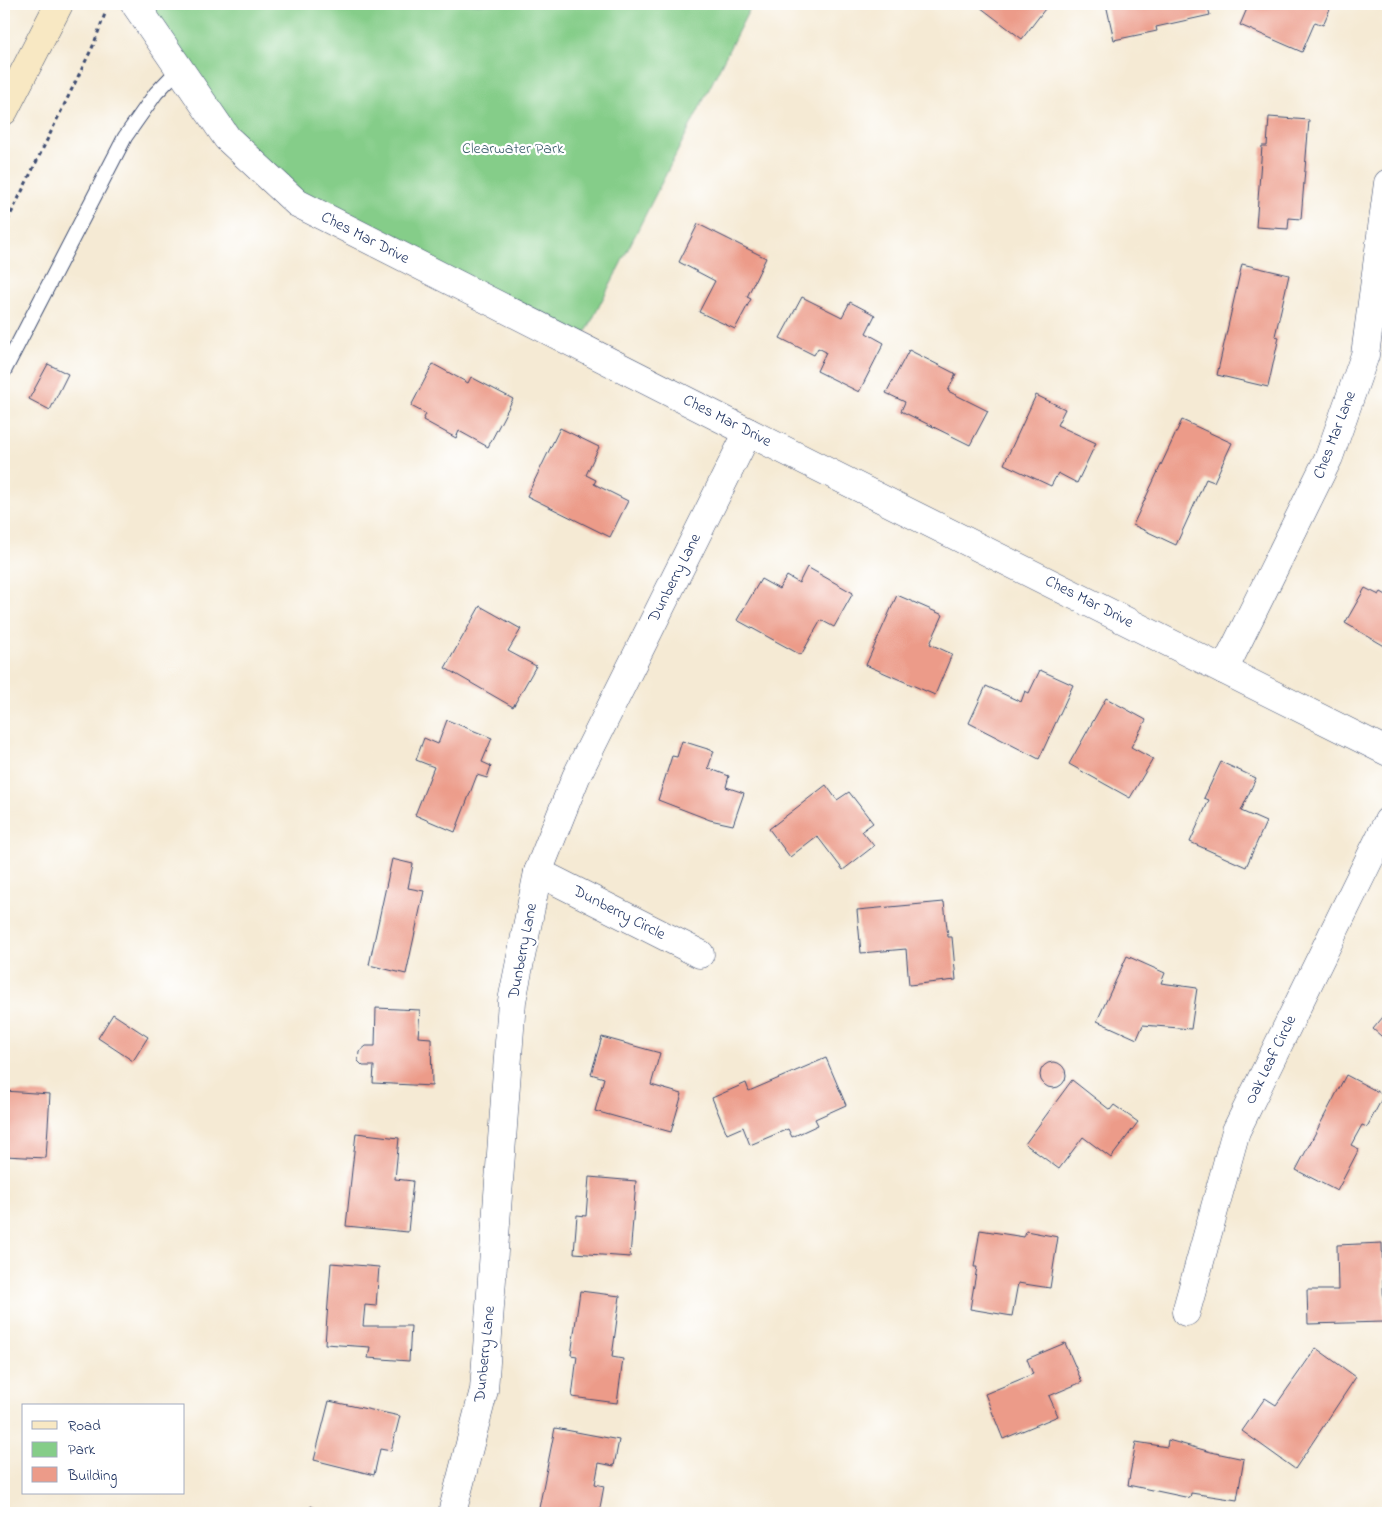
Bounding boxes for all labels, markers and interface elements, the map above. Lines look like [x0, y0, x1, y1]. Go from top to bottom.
park label: Clearwater Park [462, 137, 565, 161]
street label: Ches Mar Drive [317, 205, 414, 271]
street label: Ches Mar Lane [1307, 387, 1363, 483]
street label: Ches Mar Drive [679, 388, 776, 454]
street label: Dunberry Lane [642, 529, 708, 627]
street label: Ches Mar Drive [1041, 569, 1138, 635]
street label: Dunberry Circle [568, 879, 670, 947]
street label: Dunberry Lane [502, 900, 544, 1002]
street label: Oak Leaf Circle [1239, 1010, 1303, 1109]
street label: Dunberry Lane [468, 1304, 502, 1404]
legend [22, 1404, 185, 1494]
text: Road [68, 1415, 101, 1437]
text: Park [68, 1439, 96, 1461]
text: Building [67, 1465, 117, 1488]

